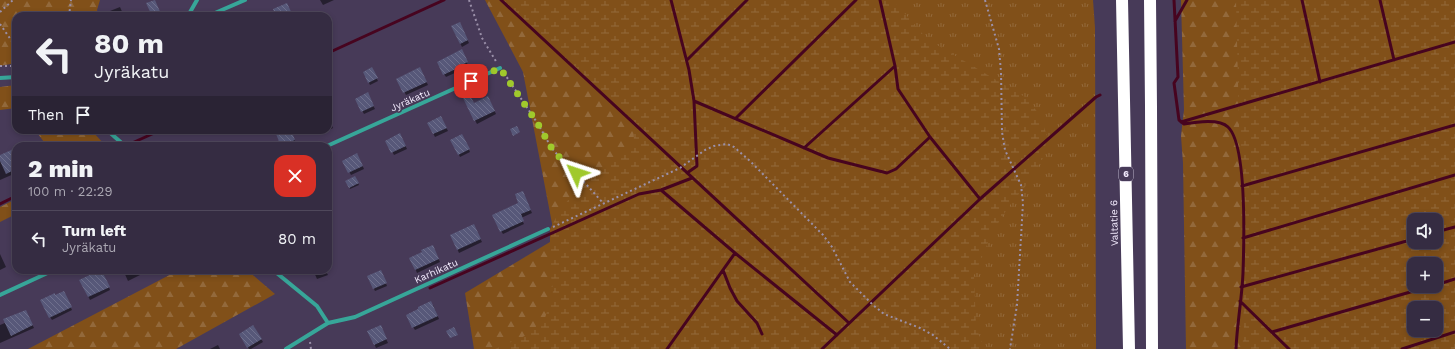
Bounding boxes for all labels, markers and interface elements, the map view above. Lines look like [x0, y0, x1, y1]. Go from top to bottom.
text: 80 m [94, 27, 164, 60]
icon: left [28, 28, 80, 80]
text: Jyräkatu [94, 61, 169, 82]
pin [454, 64, 488, 98]
icon: arrive [460, 70, 482, 92]
street label: Jyräkatu [389, 86, 431, 114]
icon: arrive [72, 104, 94, 126]
text: Then [28, 106, 64, 124]
position arrow [555, 152, 597, 194]
text: 2 min [28, 155, 93, 183]
button: close [274, 155, 316, 197]
road number: 6 [1119, 167, 1133, 181]
text: 100 m · 22:29 [28, 184, 112, 199]
street label: Valtatie 6 [1108, 200, 1120, 246]
map controls [1407, 213, 1443, 337]
button: sound [1407, 213, 1443, 249]
text: Turn left [62, 222, 126, 240]
icon: left [28, 228, 50, 250]
text: 80 m [278, 230, 316, 248]
text: Jyräkatu [62, 240, 116, 255]
street label: Karhikatu [413, 257, 459, 285]
button: + [1407, 257, 1443, 293]
button: − [1407, 301, 1443, 337]

